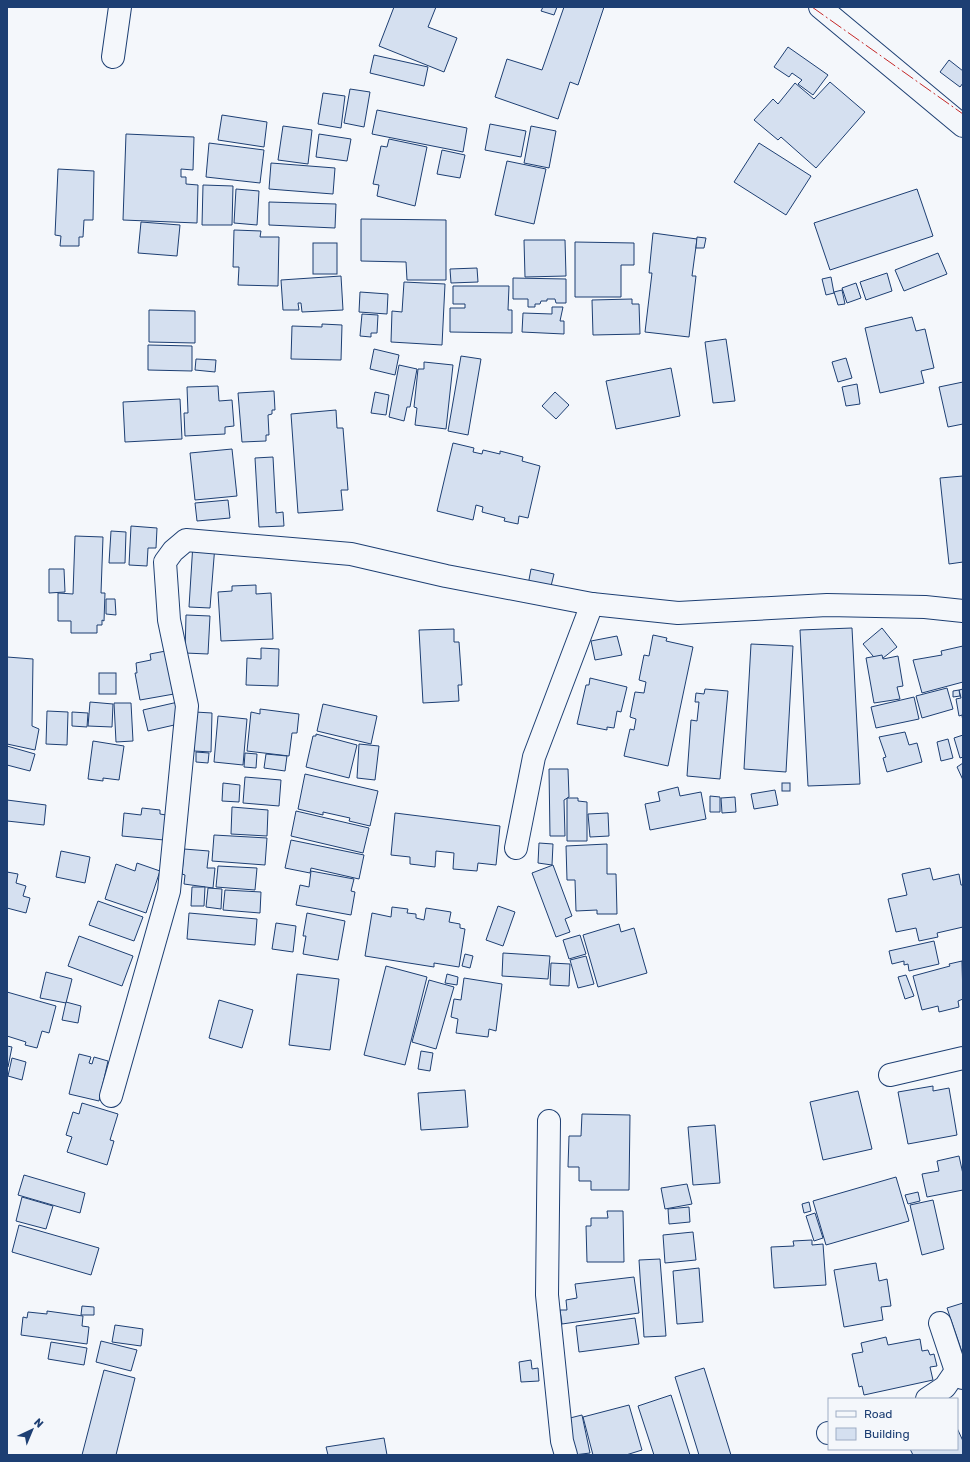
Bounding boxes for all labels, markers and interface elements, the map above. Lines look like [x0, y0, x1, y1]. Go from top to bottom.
legend [828, 1398, 958, 1450]
text: Road [864, 1407, 892, 1421]
north arrow [12, 1410, 52, 1450]
text: N [31, 1416, 46, 1431]
text: Building [864, 1427, 910, 1441]

